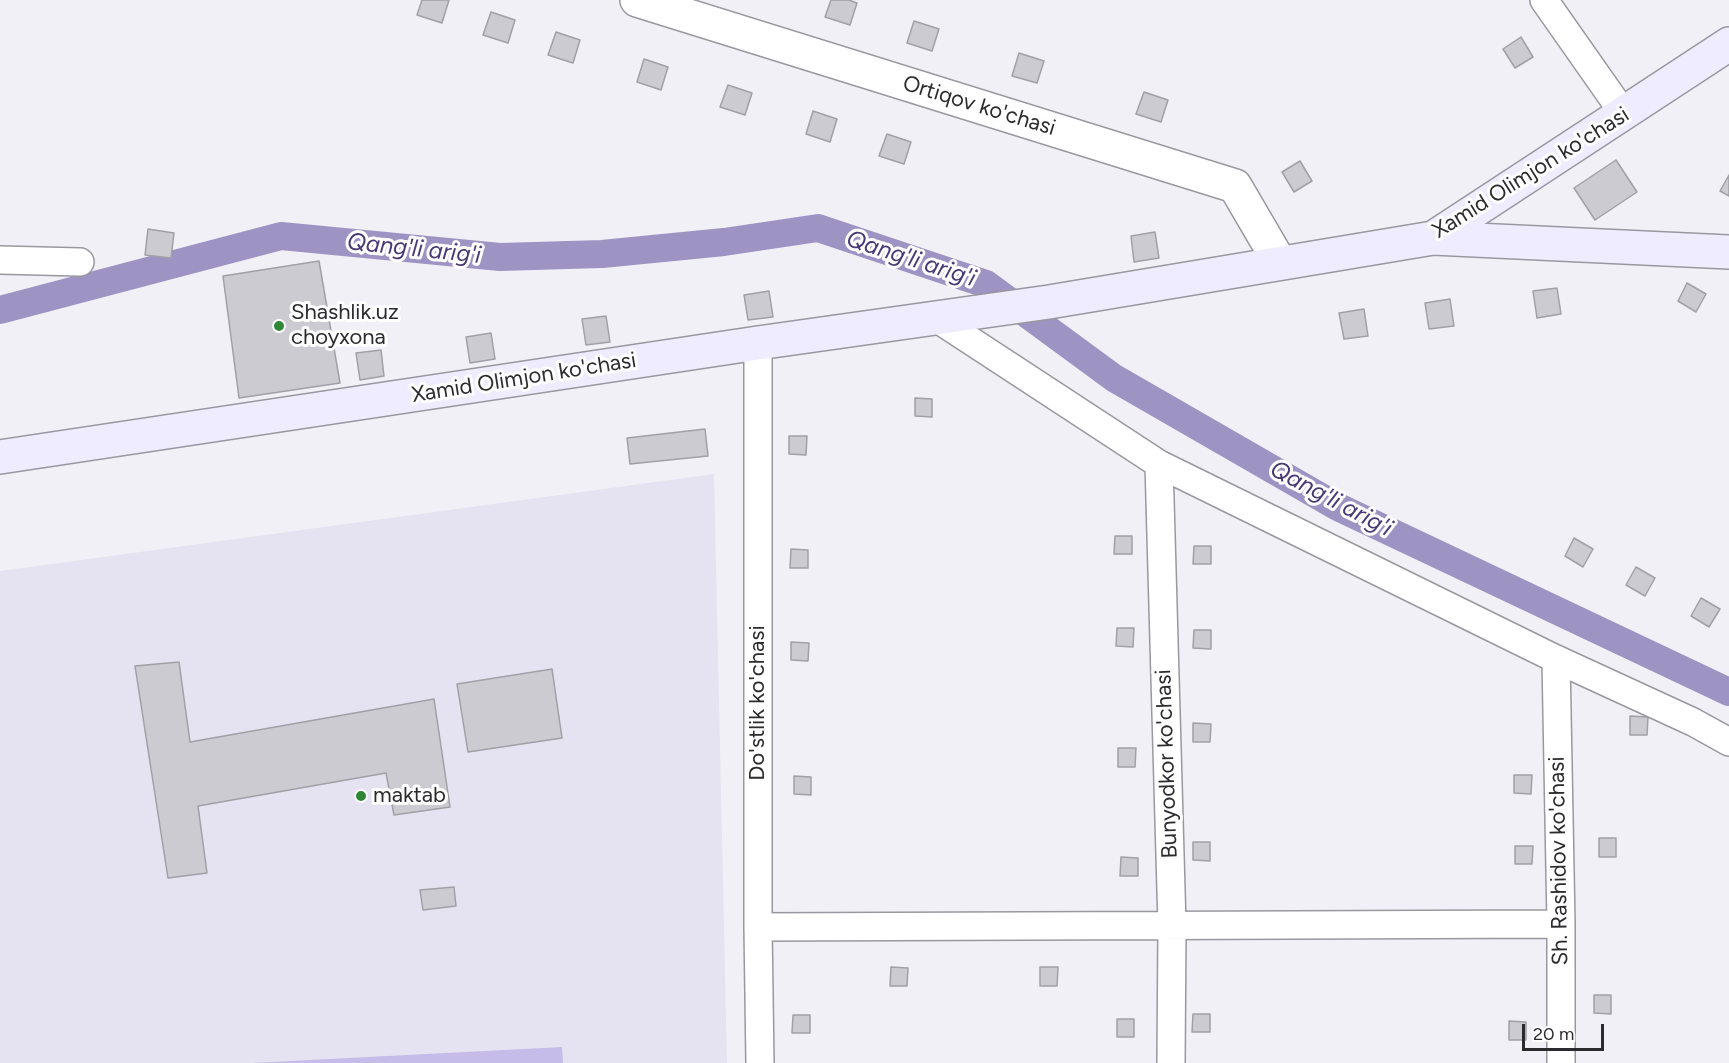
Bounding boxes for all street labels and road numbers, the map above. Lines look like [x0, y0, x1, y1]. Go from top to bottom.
street label: Ortiqov ko'chasi [899, 70, 1059, 142]
street label: Xamid Olimjon ko'chasi [1428, 102, 1634, 244]
street label: Xamid Olimjon ko'chasi [410, 347, 638, 409]
street label: Do'stlik ko'chasi [745, 625, 771, 781]
street label: Bunyodkor ko'chasi [1151, 669, 1183, 859]
street label: Sh. Rashidov ko'chasi [1544, 756, 1574, 966]

